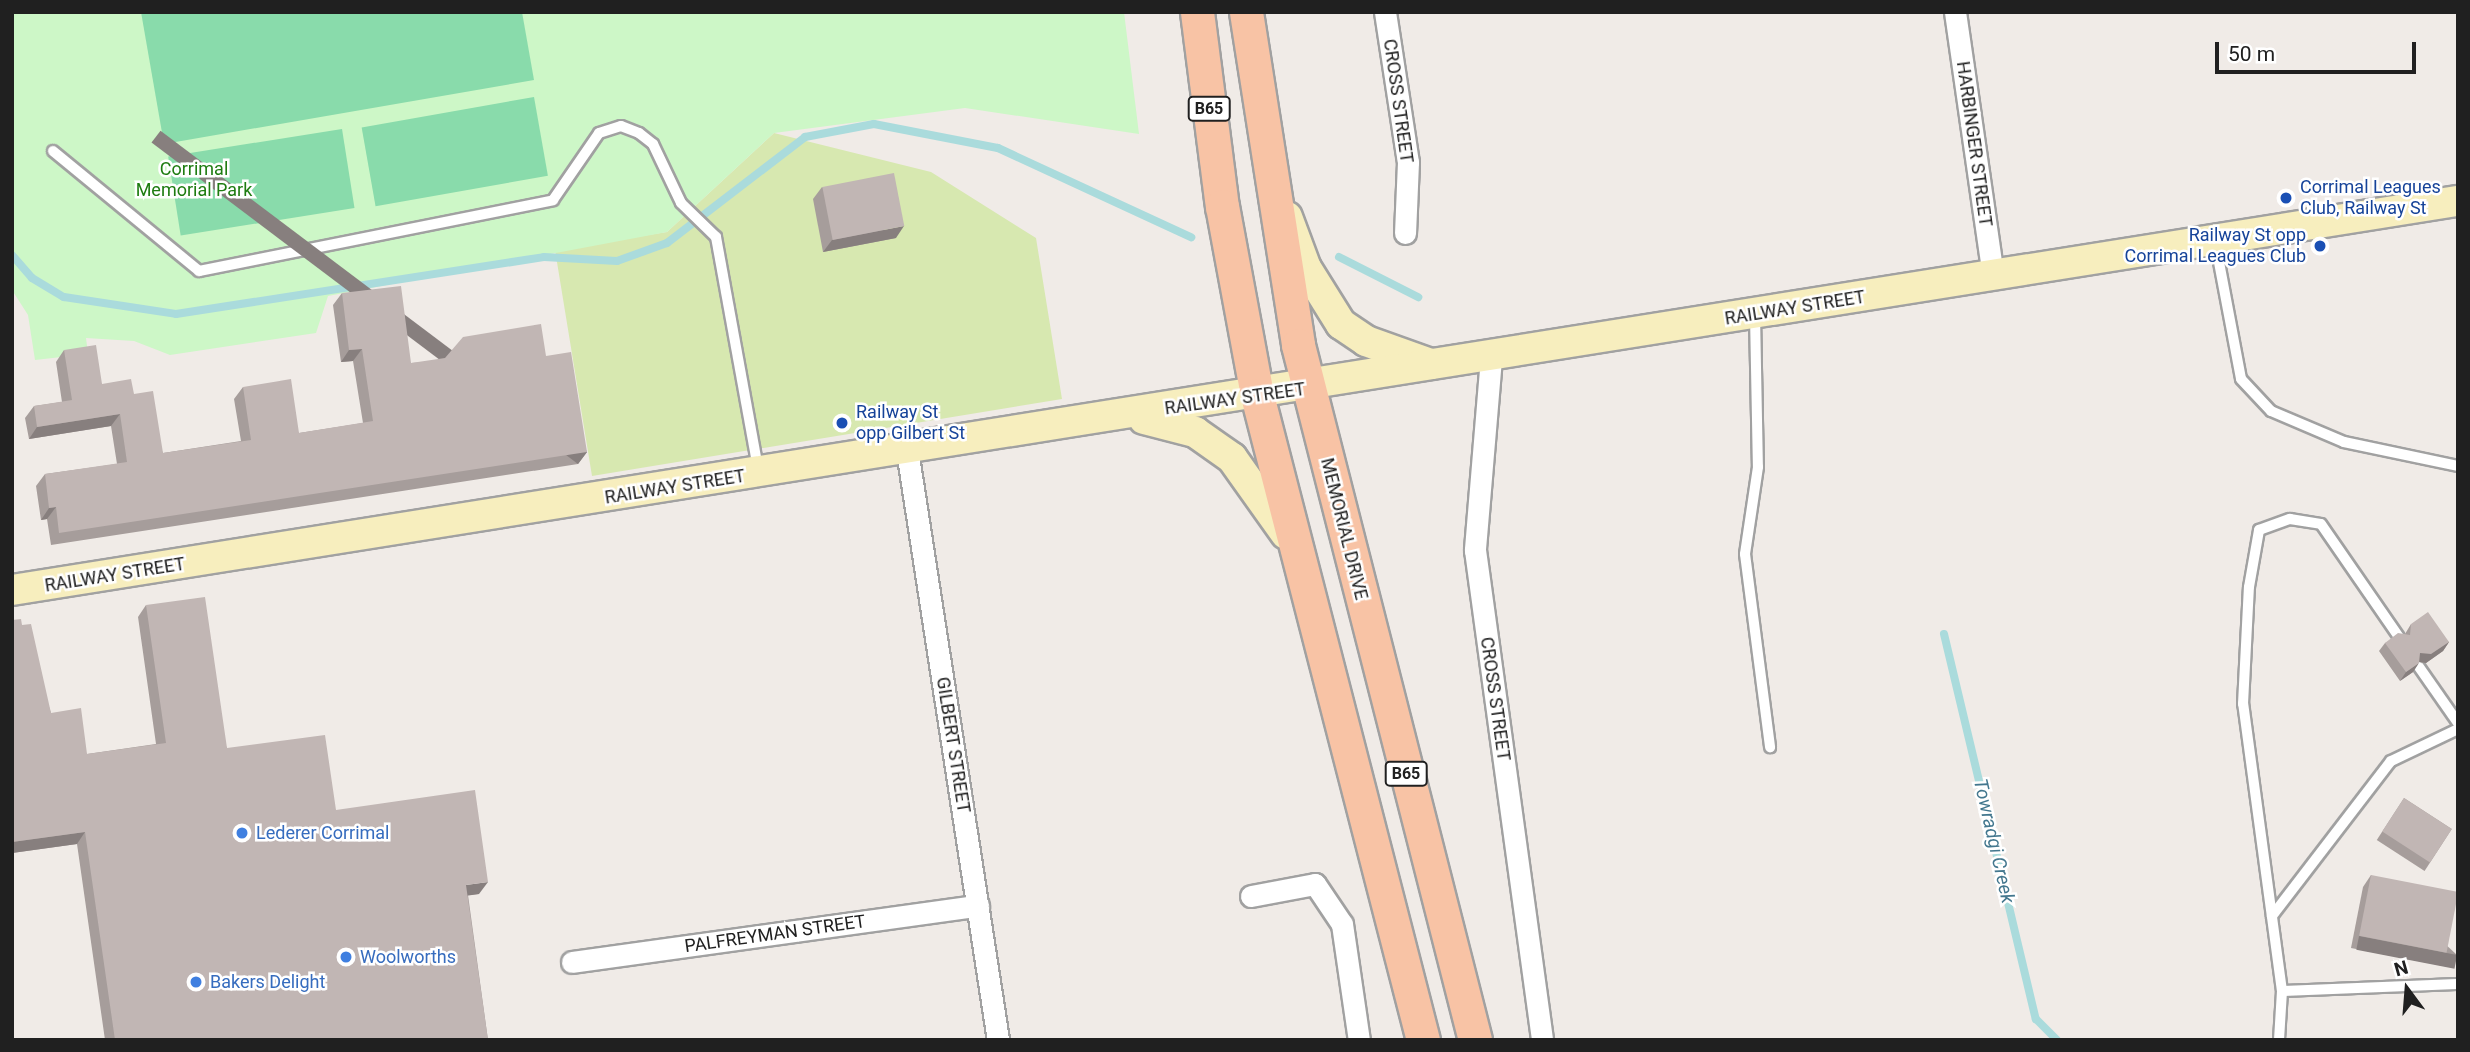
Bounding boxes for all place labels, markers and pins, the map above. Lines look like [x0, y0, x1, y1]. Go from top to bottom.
place label: Corrimal Leagues Club, Railway St [2300, 177, 2441, 220]
marker: Corrimal Leagues Club, Railway St [2278, 190, 2294, 206]
place label: Railway St opp Corrimal Leagues Club [2125, 225, 2306, 268]
marker: Railway St opp Corrimal Leagues Club [2312, 238, 2328, 254]
place label: Railway St opp Gilbert St [856, 402, 965, 444]
marker: Railway St opp Gilbert St [834, 415, 850, 431]
place label: Lederer Corrimal [256, 822, 389, 844]
marker: Lederer Corrimal [234, 825, 250, 841]
place label: Woolworths [360, 946, 456, 968]
marker: Woolworths [338, 949, 354, 965]
place label: Bakers Delight [210, 971, 325, 993]
marker: Bakers Delight [188, 974, 204, 990]

